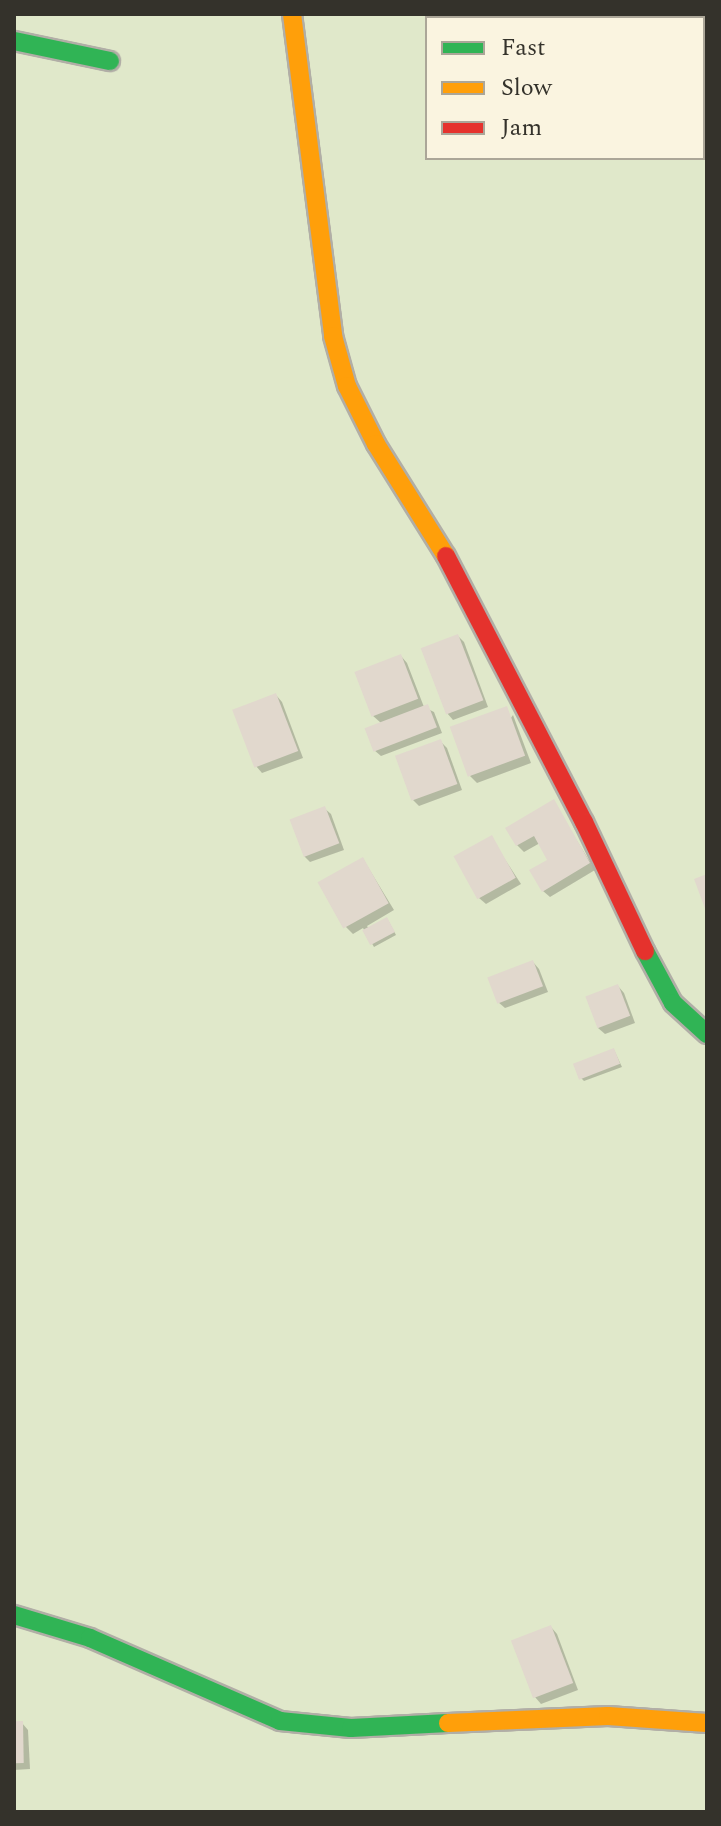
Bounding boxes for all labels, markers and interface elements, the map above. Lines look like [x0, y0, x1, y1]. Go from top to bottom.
legend [425, 16, 705, 160]
text: Fast [501, 30, 546, 66]
text: Slow [501, 70, 552, 106]
text: Jam [501, 110, 542, 146]

